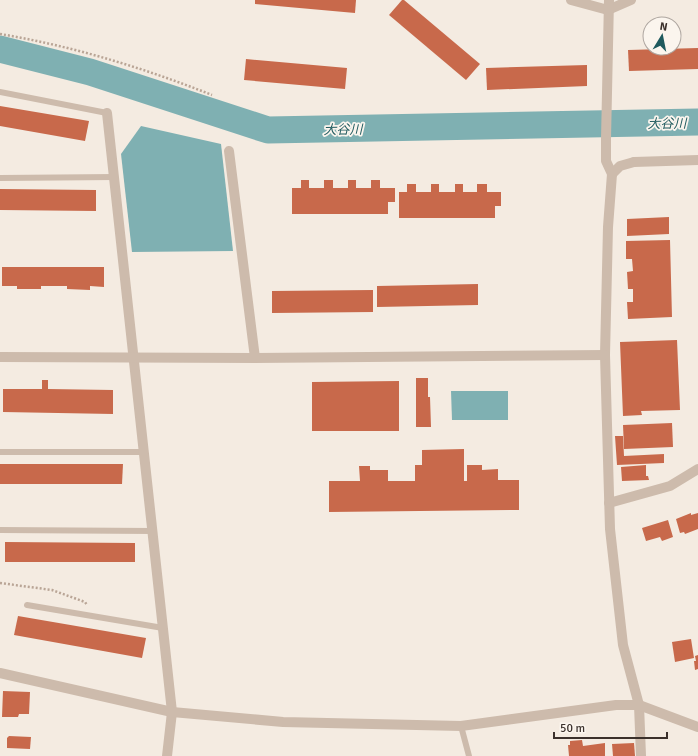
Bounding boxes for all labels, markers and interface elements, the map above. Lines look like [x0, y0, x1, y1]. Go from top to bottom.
north arrow [642, 16, 682, 56]
text: N [659, 20, 669, 34]
water label: 大谷川 [647, 116, 689, 132]
water label: 大谷川 [323, 122, 365, 138]
scale bar [554, 714, 667, 740]
text: 50 m [560, 721, 585, 736]

